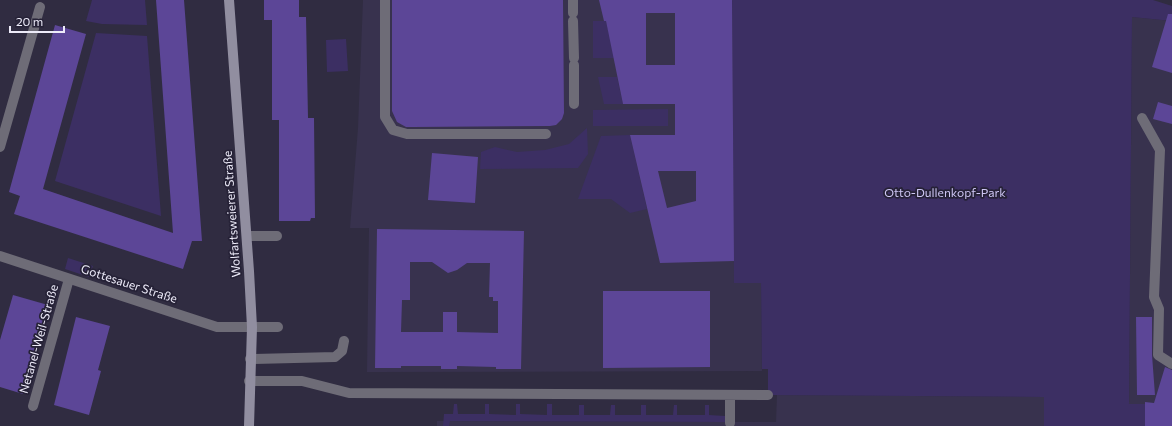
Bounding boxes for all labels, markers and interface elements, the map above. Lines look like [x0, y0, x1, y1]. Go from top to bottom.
scale bar [10, 8, 64, 34]
text: 20 m [16, 14, 43, 28]
street label: Wolfartsweierer Straße [220, 150, 242, 278]
park label: Otto-Dullenkopf-Park [884, 185, 1006, 199]
street label: Gottesauer Straße [79, 261, 179, 305]
street label: Netanel-Weil-Straße [16, 283, 60, 395]

